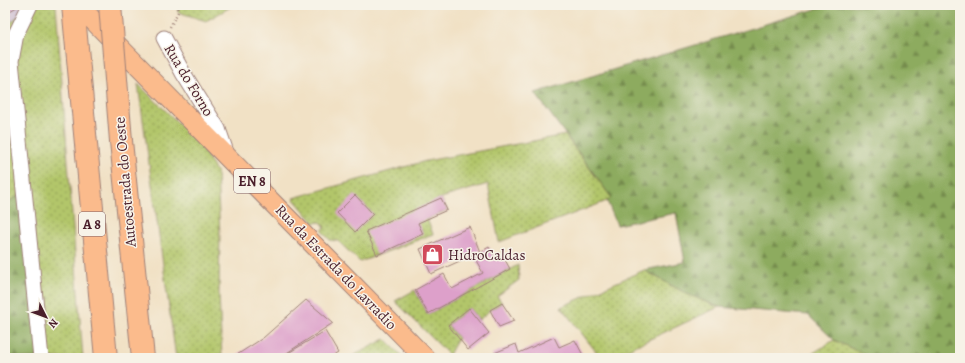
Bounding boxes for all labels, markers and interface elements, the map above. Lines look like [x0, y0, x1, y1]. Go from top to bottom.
street label: Rua do Forno [160, 40, 218, 120]
street label: Autoestrada do Oeste [109, 116, 141, 249]
road number: EN 8 [234, 169, 270, 193]
street label: Rua da Estrada do Lavradio [271, 200, 401, 334]
road number: A 8 [79, 212, 105, 236]
shop icon: HidroCaldas [420, 242, 446, 268]
place label: HidroCaldas [448, 245, 526, 265]
north arrow [26, 297, 66, 337]
text: N [45, 315, 61, 331]

